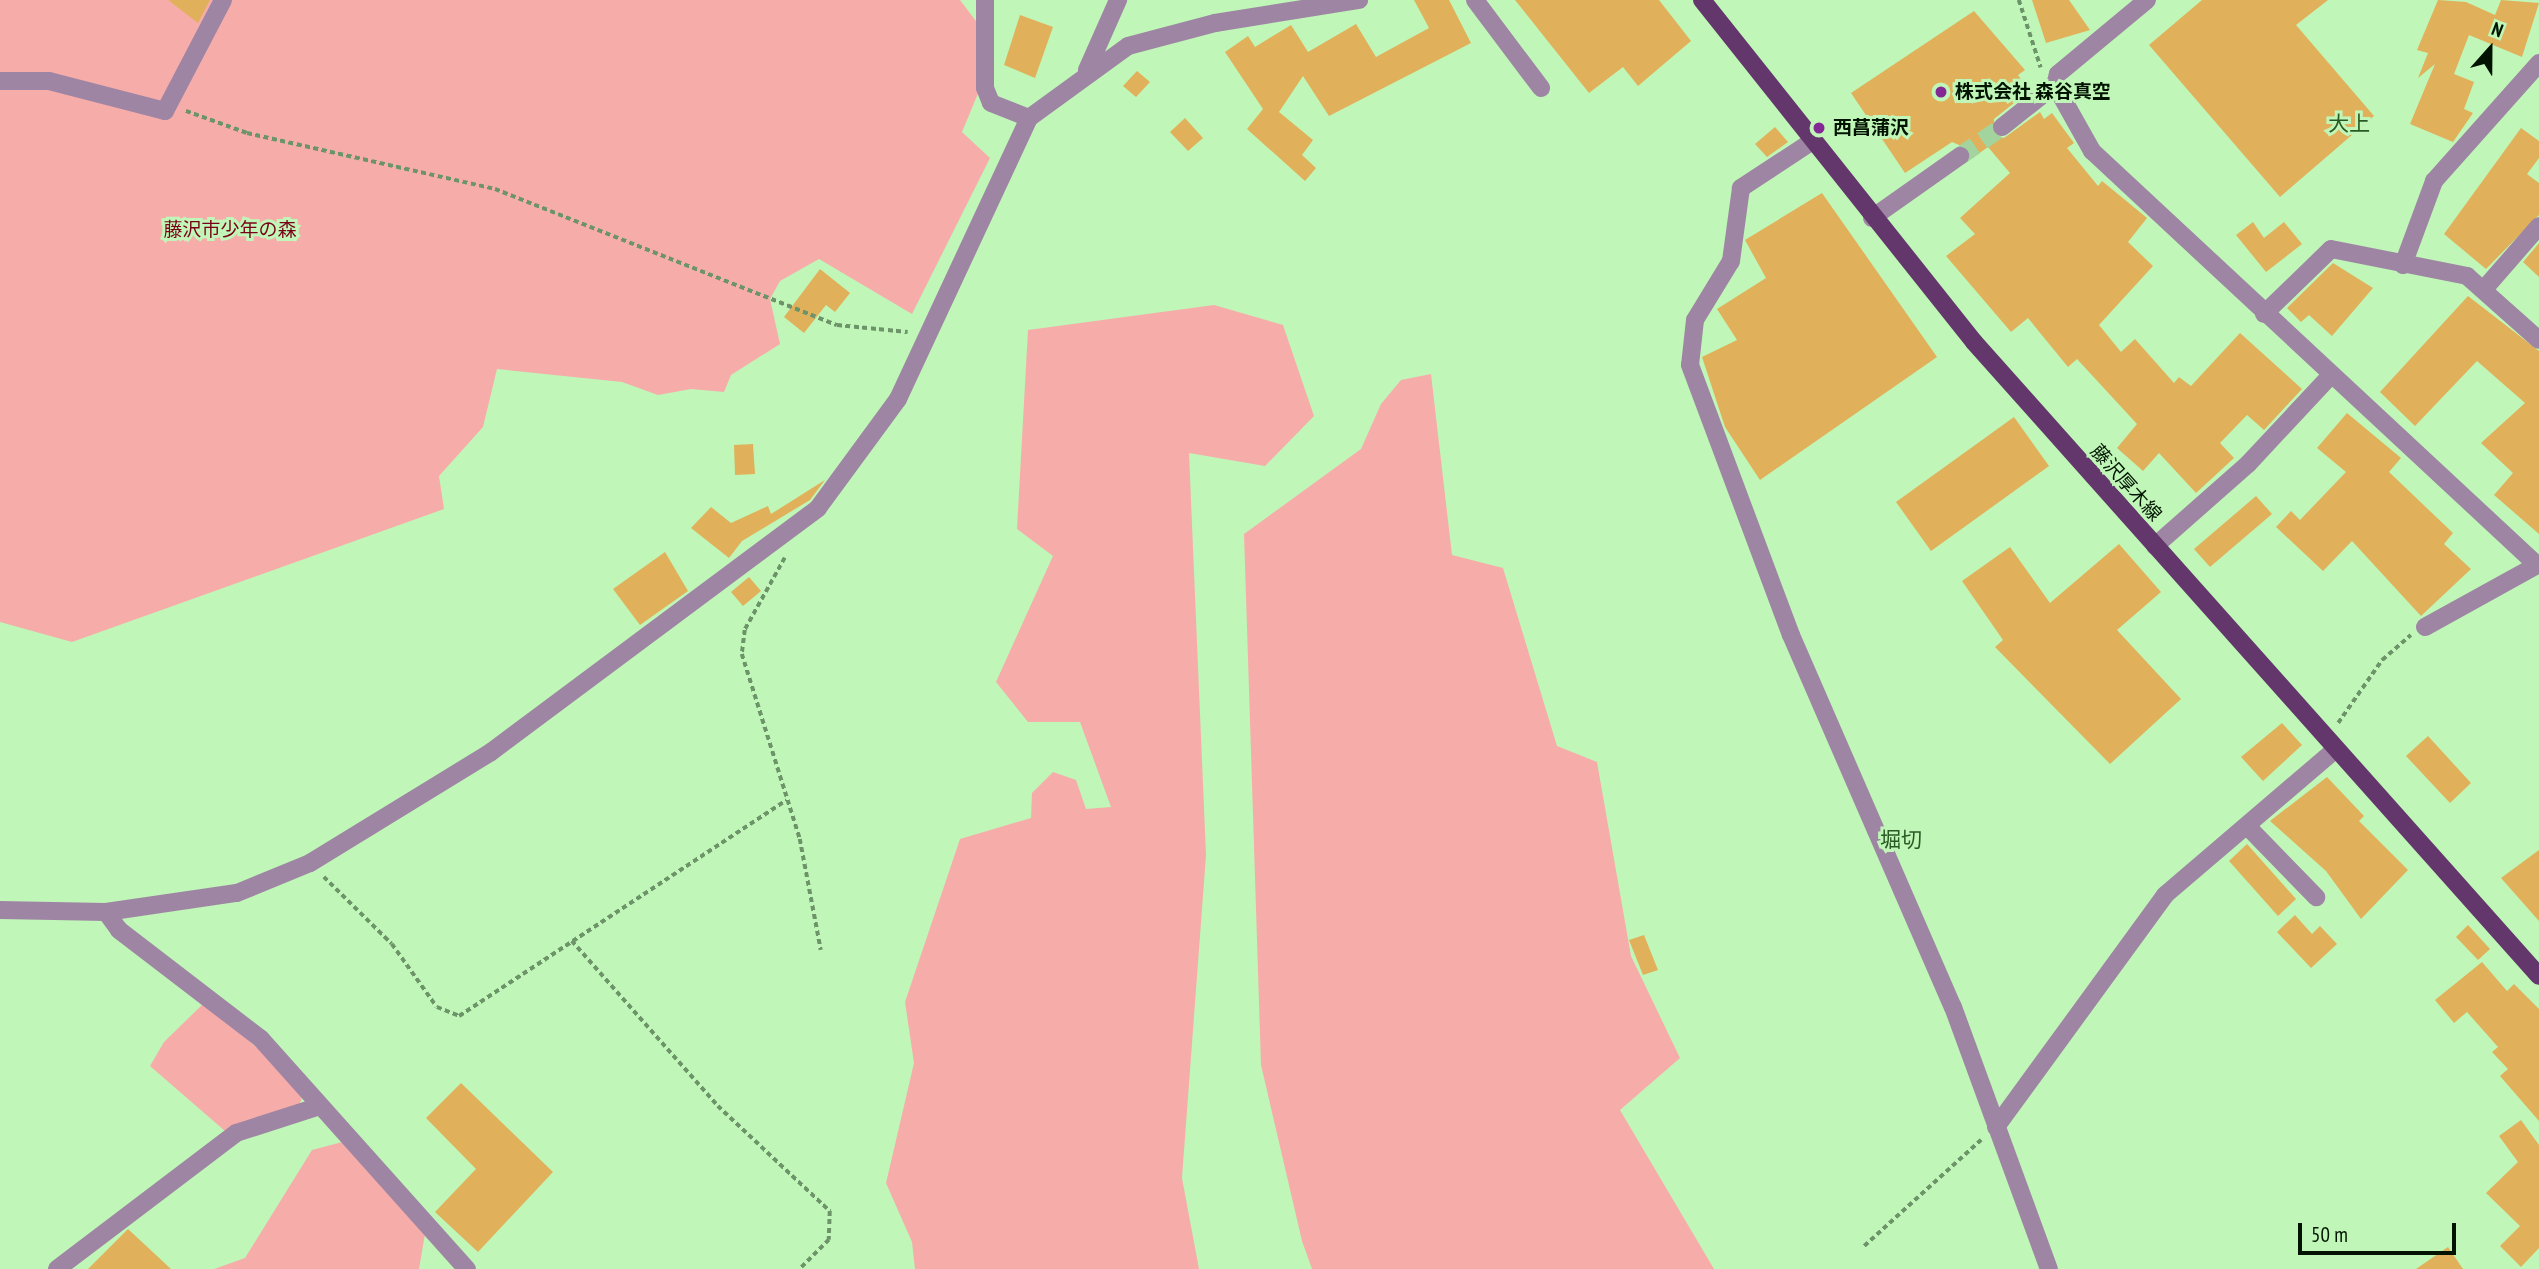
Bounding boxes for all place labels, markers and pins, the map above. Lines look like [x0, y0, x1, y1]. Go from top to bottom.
place label: 株式会社 森谷真空 [1955, 81, 2111, 103]
marker: 株式会社 森谷真空 [1933, 84, 1949, 100]
place label: 西菖蒲沢 [1833, 117, 1909, 139]
marker: 西菖蒲沢 [1811, 120, 1827, 136]

